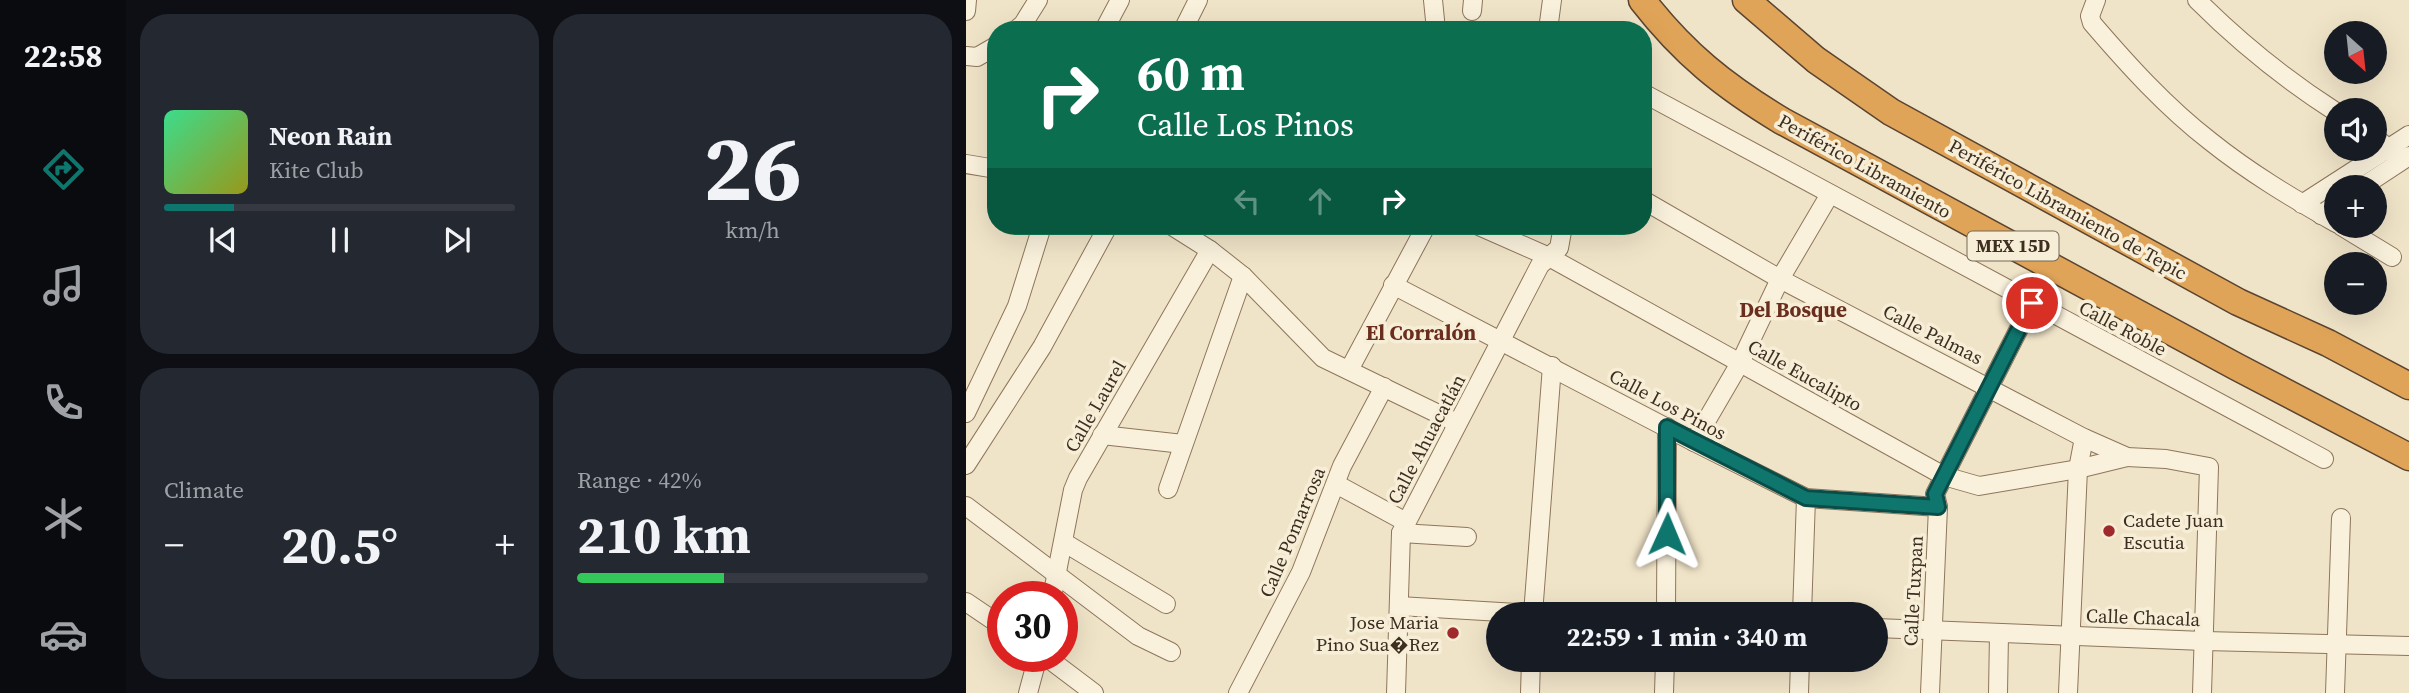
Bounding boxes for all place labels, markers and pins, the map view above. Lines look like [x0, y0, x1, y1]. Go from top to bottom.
pin [2002, 273, 2062, 333]
place label: Cadete Juan Escutia [2123, 507, 2224, 555]
marker: Cadete Juan Escutia [2101, 523, 2117, 539]
place label: Jose Maria Pino Sua�Rez [1316, 609, 1439, 657]
marker: Jose Maria Pino Sua�Rez [1445, 625, 1461, 641]

